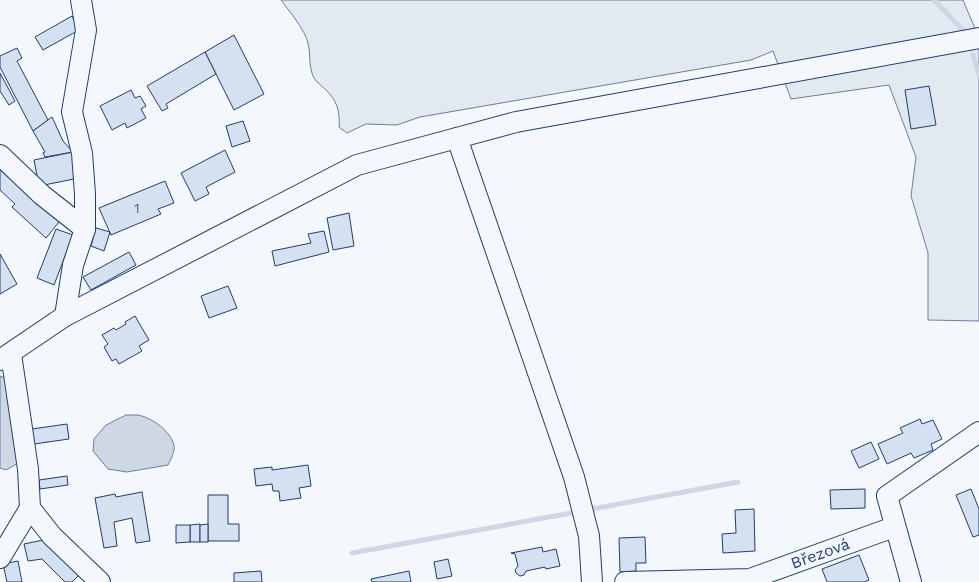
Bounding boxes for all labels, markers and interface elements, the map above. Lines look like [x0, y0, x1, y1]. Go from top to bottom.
house number: 1 [134, 200, 140, 216]
street label: Březová [788, 534, 852, 573]

